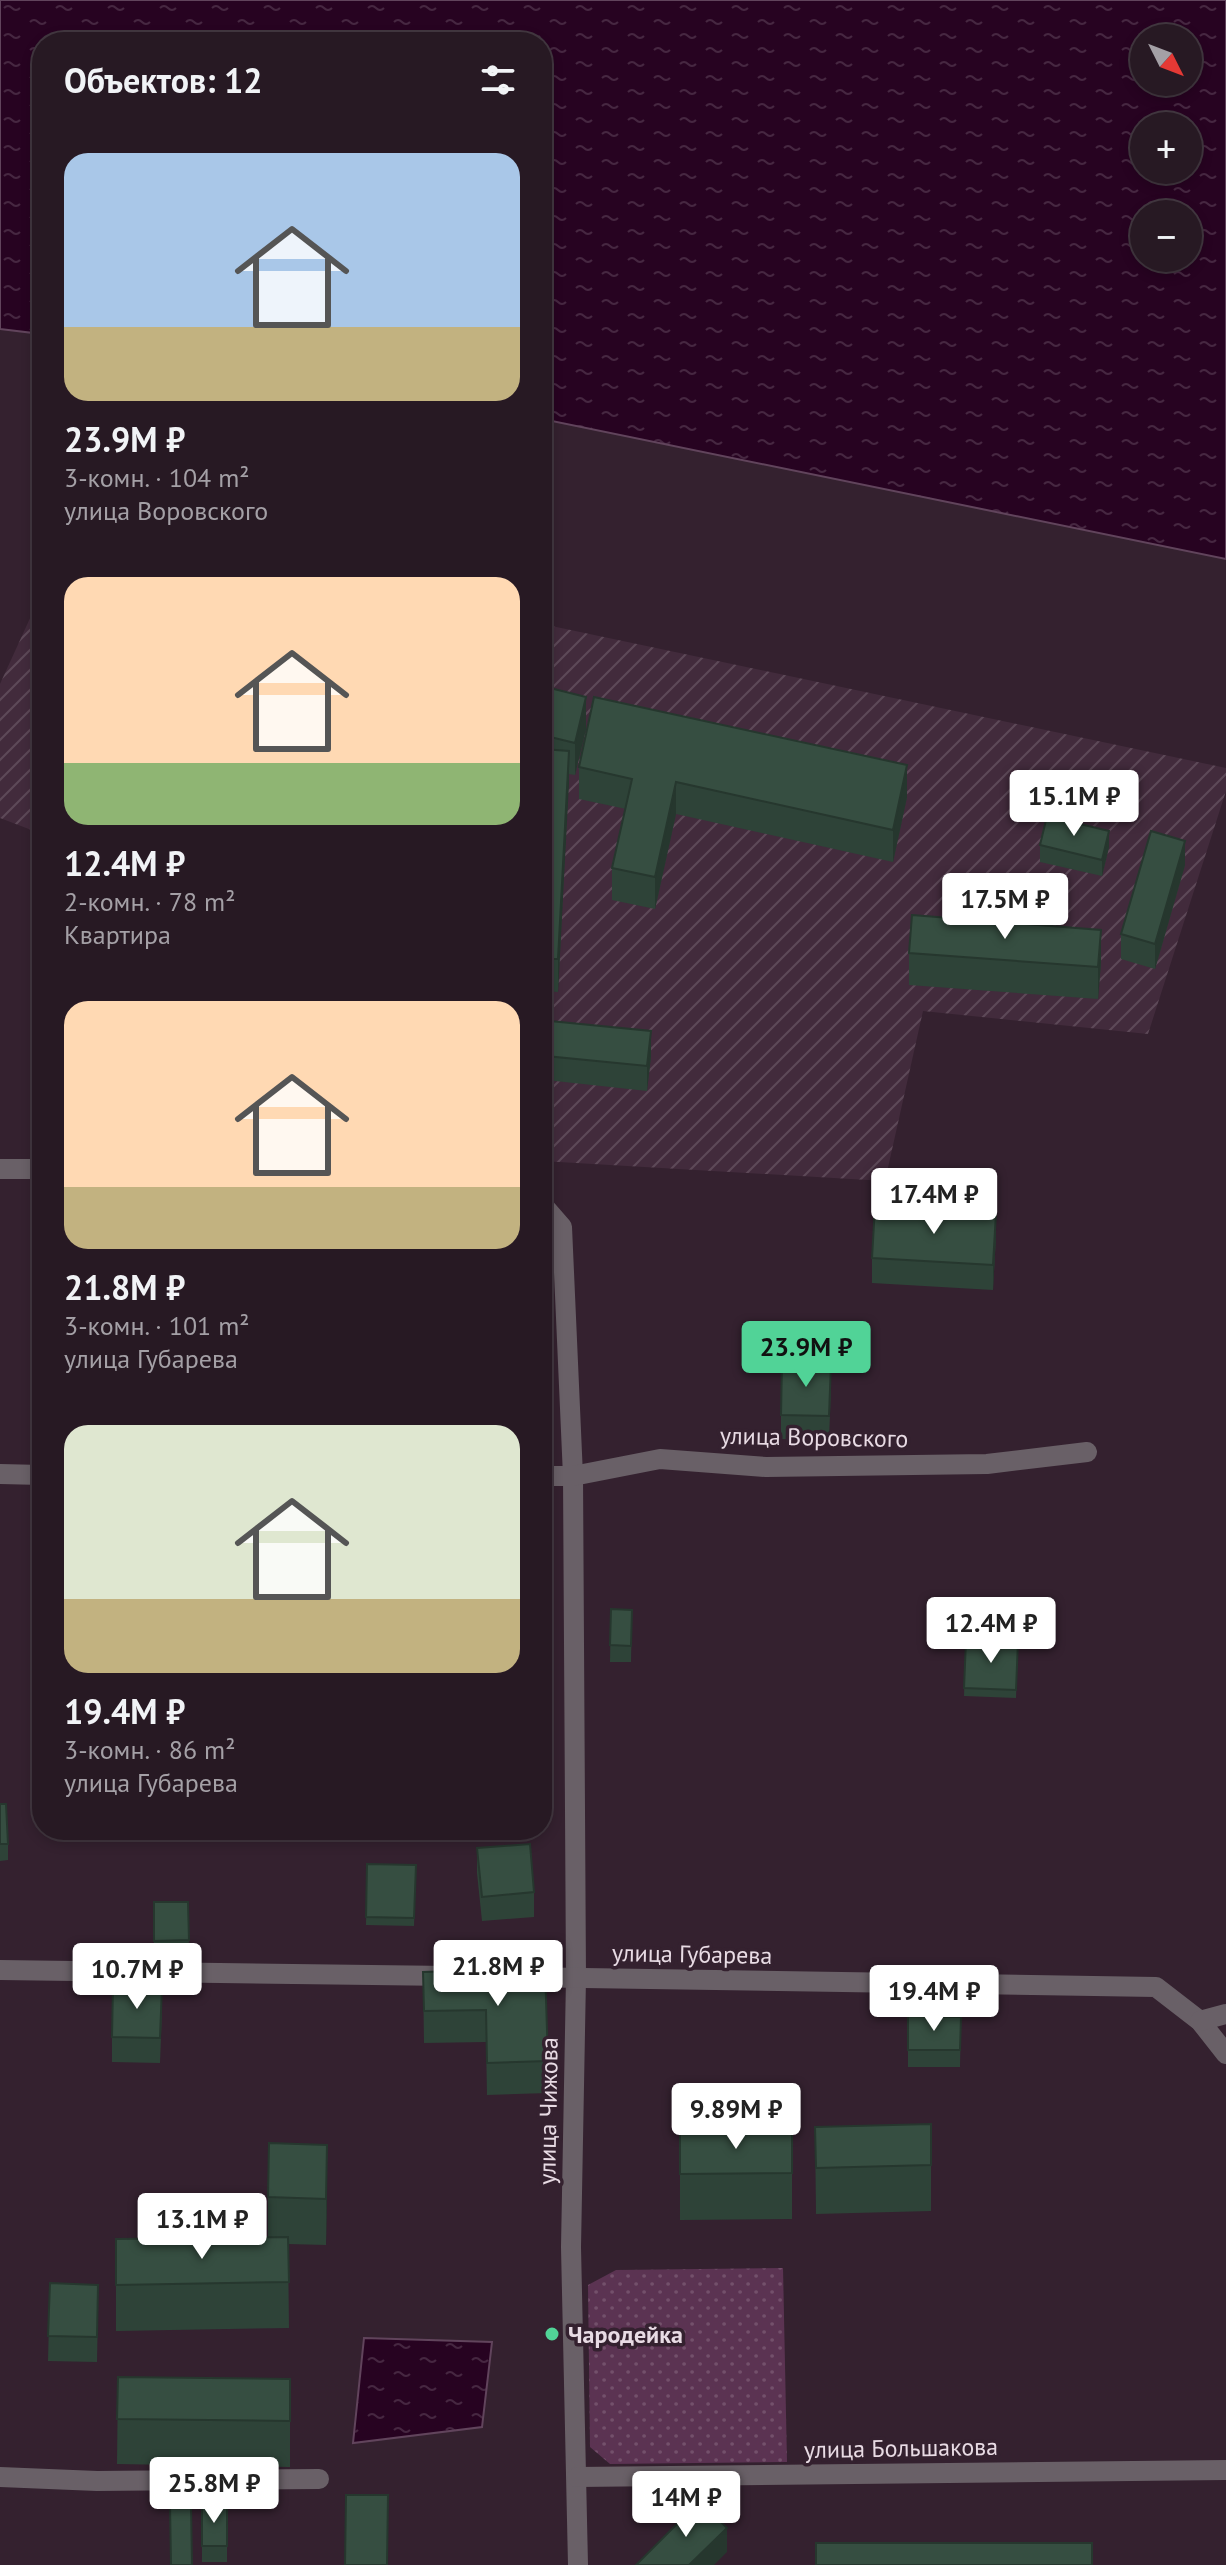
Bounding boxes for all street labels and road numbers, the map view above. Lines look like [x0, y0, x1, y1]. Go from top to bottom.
street label: улица Воровского [720, 1420, 908, 1454]
street label: улица Губарева [612, 1937, 772, 1971]
street label: улица Чижова [531, 2037, 565, 2185]
street label: улица Большакова [804, 2431, 998, 2465]

